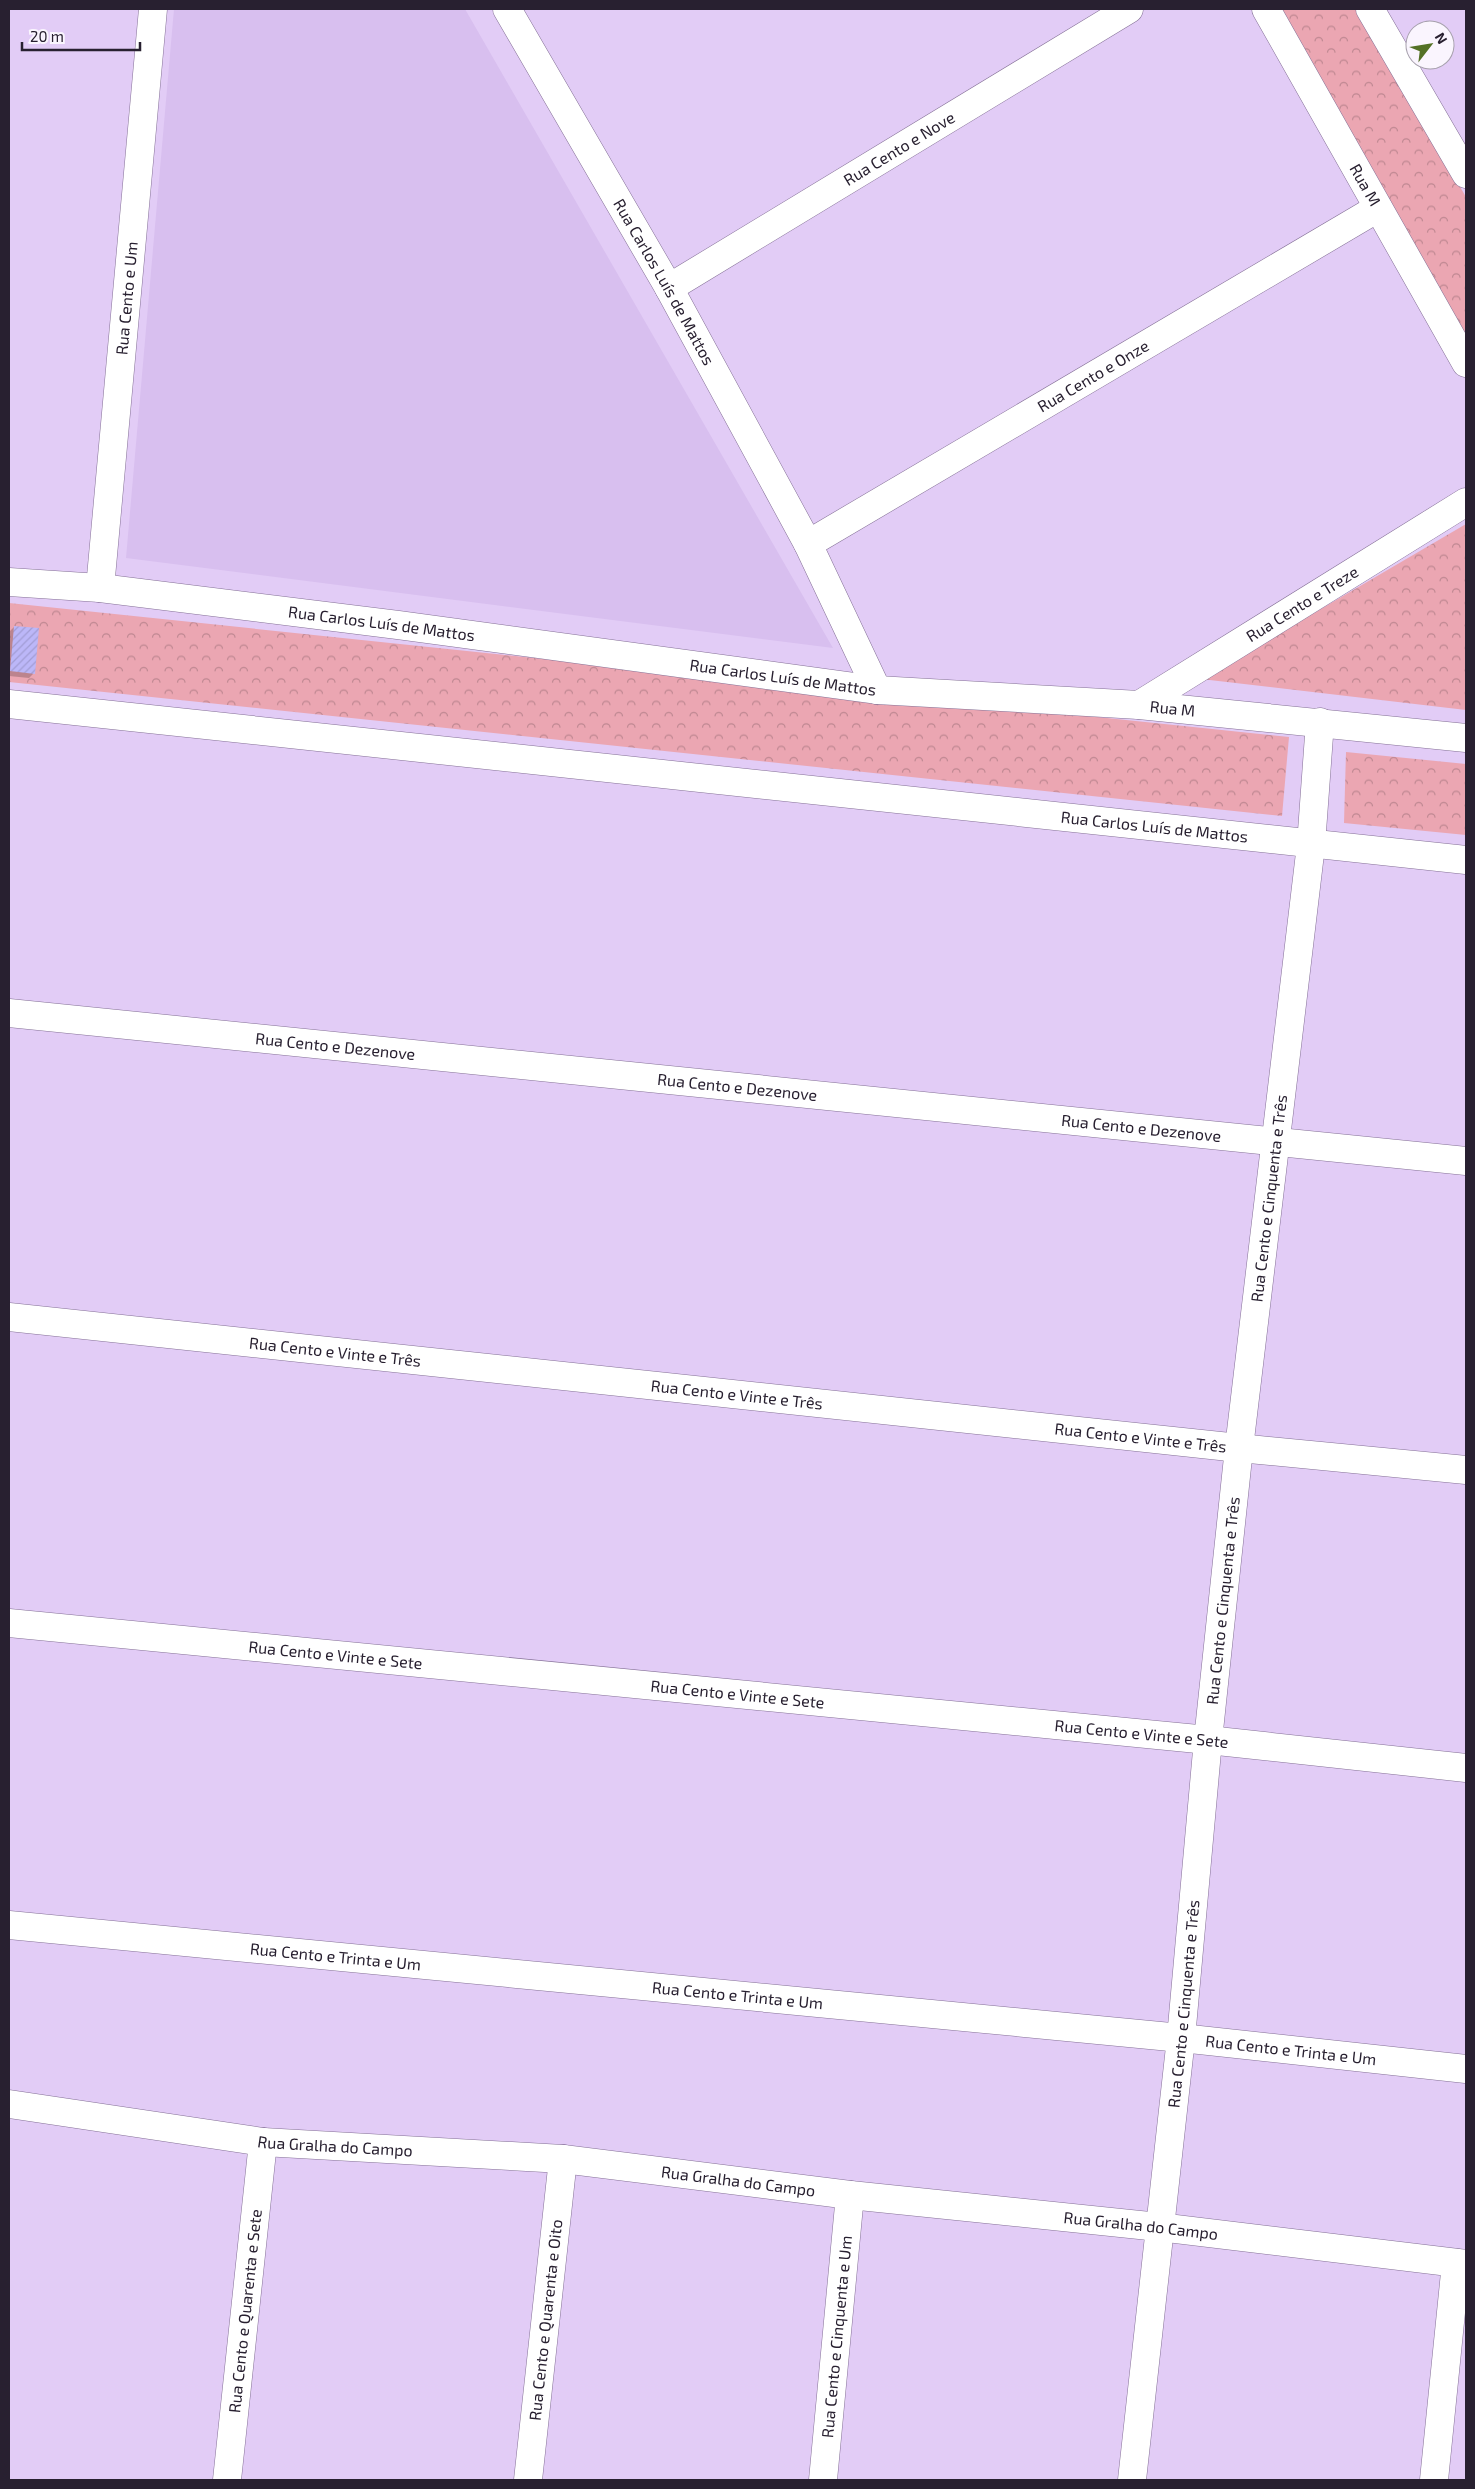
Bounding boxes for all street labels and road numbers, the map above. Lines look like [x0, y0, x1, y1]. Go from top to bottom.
street label: Rua Cento e Nove [840, 107, 958, 189]
street label: Rua M [1346, 160, 1385, 209]
street label: Rua Carlos Luís de Mattos [610, 195, 719, 368]
street label: Rua Cento e Um [111, 241, 141, 356]
street label: Rua Cento e Onze [1034, 335, 1152, 416]
street label: Rua Cento e Treze [1242, 561, 1361, 645]
street label: Rua Carlos Luís de Mattos [287, 601, 476, 644]
street label: Rua Carlos Luís de Mattos [689, 655, 877, 699]
street label: Rua M [1149, 696, 1196, 720]
street label: Rua Carlos Luís de Mattos [1060, 807, 1249, 846]
street label: Rua Cento e Dezenove [255, 1028, 416, 1063]
street label: Rua Cento e Dezenove [656, 1069, 818, 1104]
street label: Rua Cento e Cinquenta e Três [1246, 1093, 1290, 1303]
street label: Rua Cento e Dezenove [1060, 1110, 1222, 1145]
street label: Rua Cento e Vinte e Três [248, 1333, 422, 1370]
street label: Rua Cento e Vinte e Três [650, 1375, 824, 1413]
street label: Rua Cento e Vinte e Três [1054, 1418, 1228, 1456]
street label: Rua Cento e Cinquenta e Três [1202, 1496, 1243, 1706]
street label: Rua Cento e Vinte e Sete [248, 1636, 423, 1672]
street label: Rua Cento e Vinte e Sete [650, 1676, 825, 1712]
street label: Rua Cento e Vinte e Sete [1054, 1715, 1230, 1751]
street label: Rua Cento e Cinquenta e Três [1163, 1899, 1202, 2109]
street label: Rua Cento e Trinta e Um [249, 1938, 422, 1974]
street label: Rua Cento e Trinta e Um [651, 1977, 824, 2012]
street label: Rua Cento e Trinta e Um [1205, 2031, 1377, 2068]
street label: Rua Gralha do Campo [256, 2131, 413, 2159]
street label: Rua Gralha do Campo [660, 2161, 817, 2200]
street label: Rua Gralha do Campo [1063, 2207, 1219, 2243]
street label: Rua Cento e Quarenta e Sete [224, 2208, 265, 2414]
street label: Rua Cento e Quarenta e Oito [525, 2218, 565, 2422]
street label: Rua Cento e Cinquenta e Um [817, 2235, 855, 2439]

